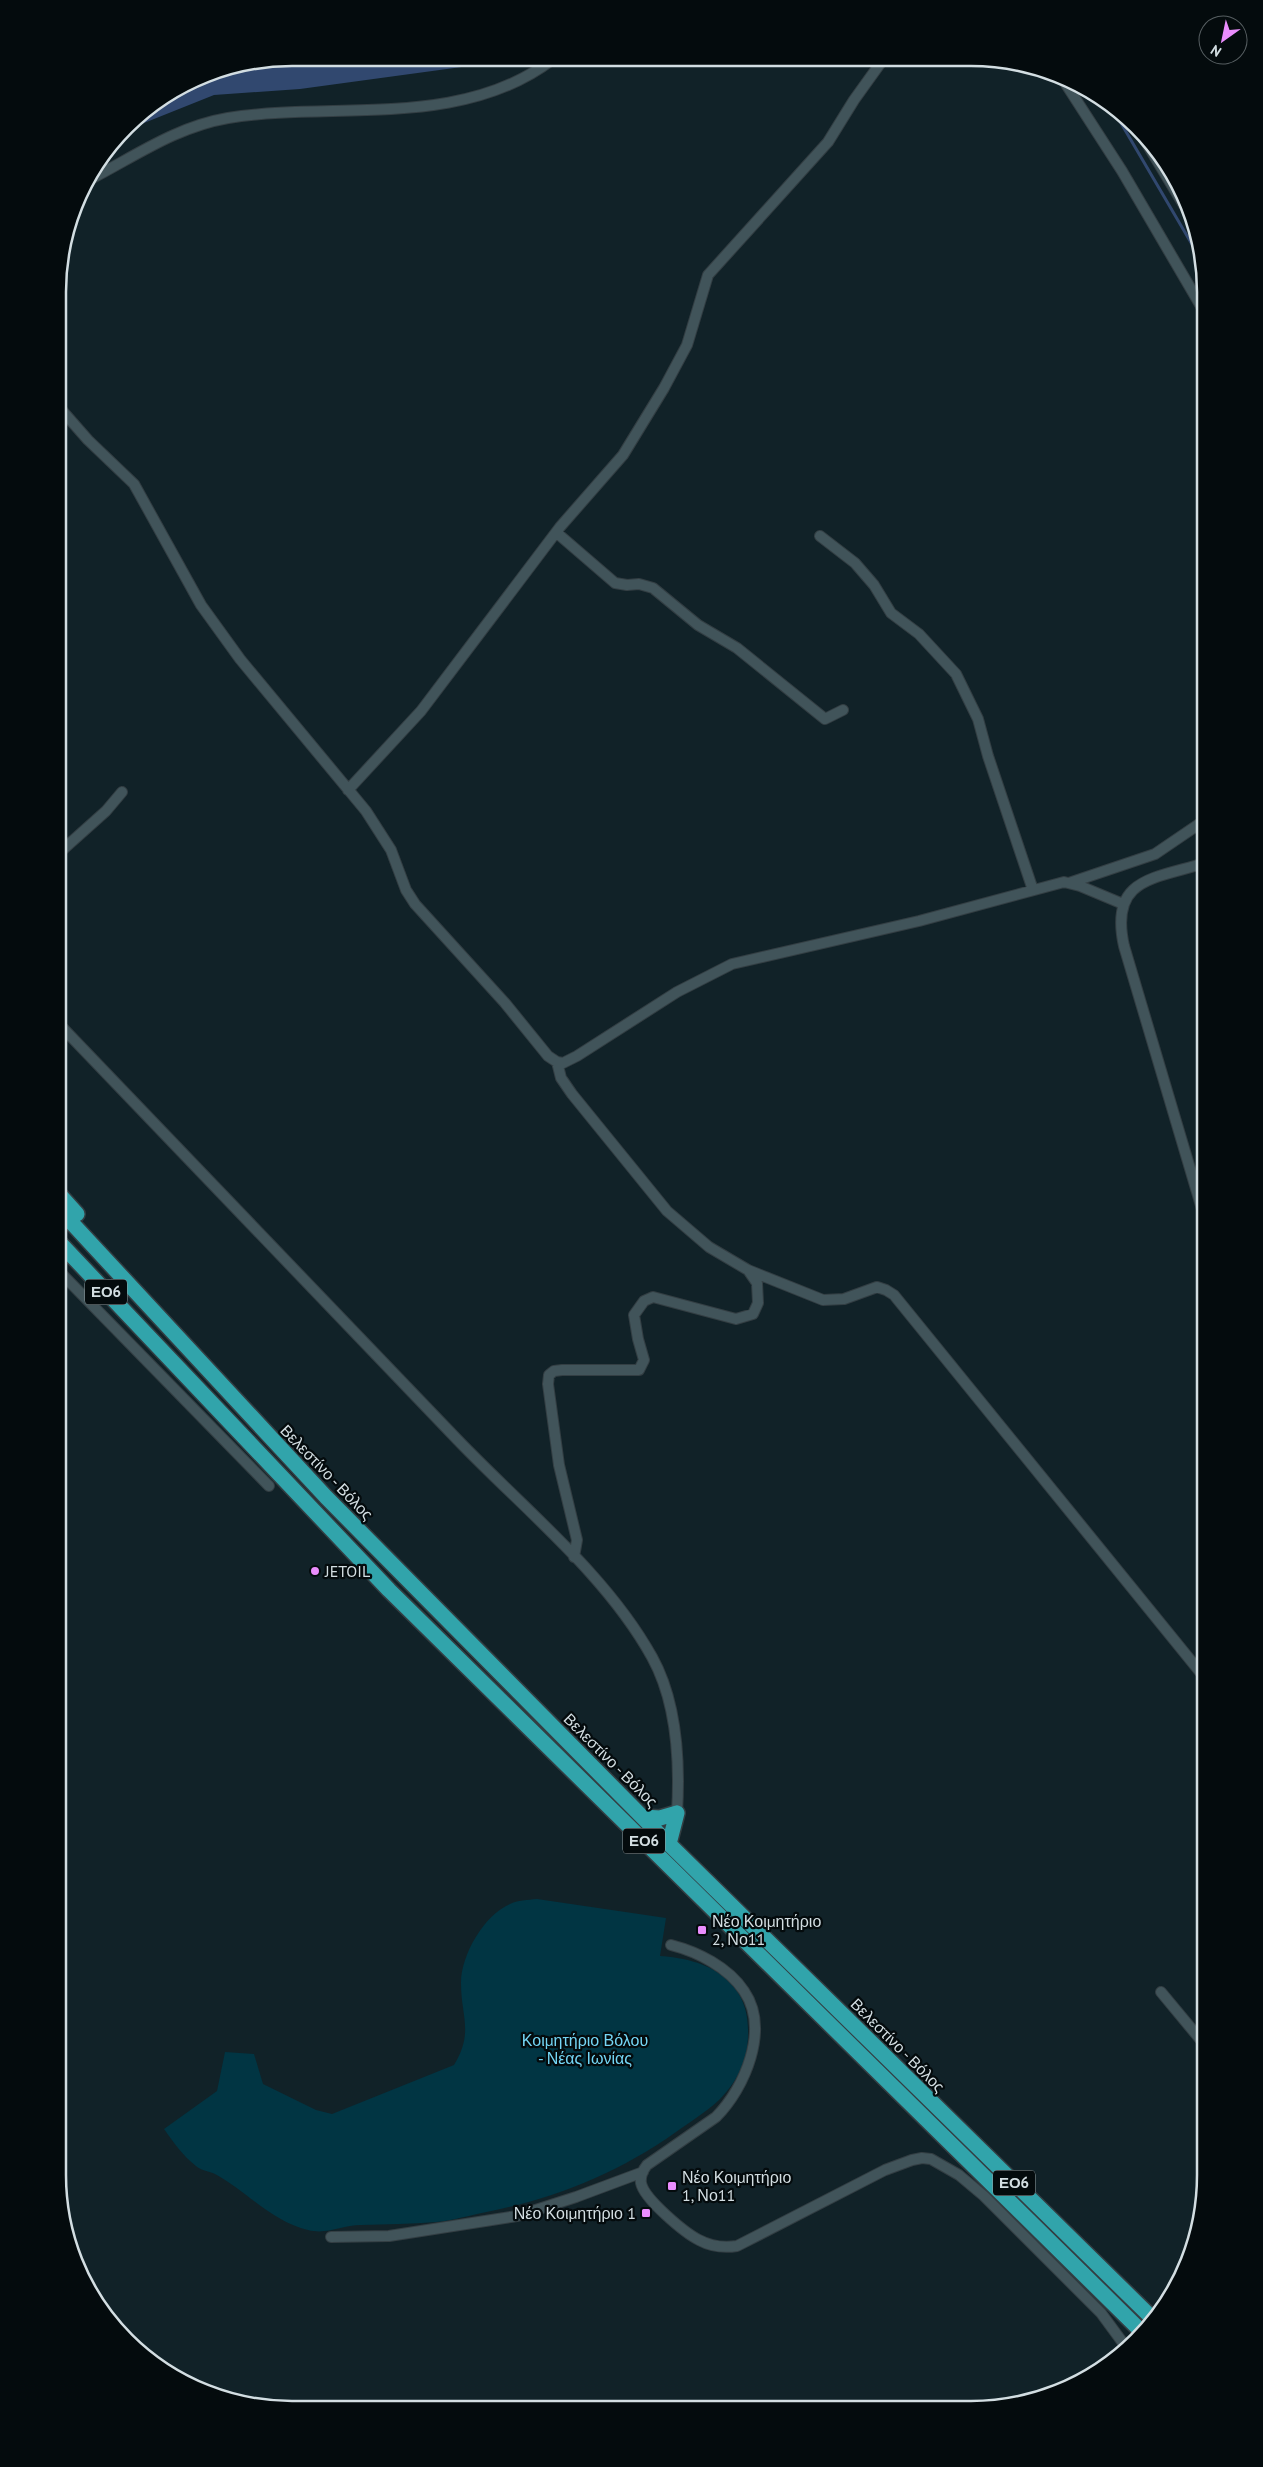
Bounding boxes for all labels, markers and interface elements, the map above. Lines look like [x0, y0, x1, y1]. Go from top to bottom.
north arrow [1198, 15, 1248, 65]
text: N [1207, 41, 1225, 61]
road number: ΕΟ6 [85, 1280, 127, 1304]
street label: Βελεστίνο - Βόλος [276, 1420, 378, 1524]
place label: JETOIL [324, 1561, 370, 1581]
marker: JETOIL [309, 1565, 321, 1577]
street label: Βελεστίνο - Βόλος [560, 1709, 662, 1811]
road number: ΕΟ6 [623, 1828, 665, 1854]
place label: Νέο Κοιμητήριο 2, Νο11 [712, 1911, 821, 1949]
marker: Νέο Κοιμητήριο 2, Νο11 [696, 1924, 708, 1936]
street label: Βελεστίνο - Βόλος [847, 1994, 949, 2096]
park label: Κοιμητήριο Βόλου - Νέας Ιωνίας [522, 2030, 648, 2068]
place label: Νέο Κοιμητήριο 1, Νο11 [682, 2167, 791, 2205]
road number: ΕΟ6 [993, 2170, 1035, 2196]
marker: Νέο Κοιμητήριο 1, Νο11 [666, 2180, 678, 2192]
place label: Νέο Κοιμητήριο 1 [514, 2203, 636, 2223]
marker: Νέο Κοιμητήριο 1 [640, 2207, 652, 2219]

